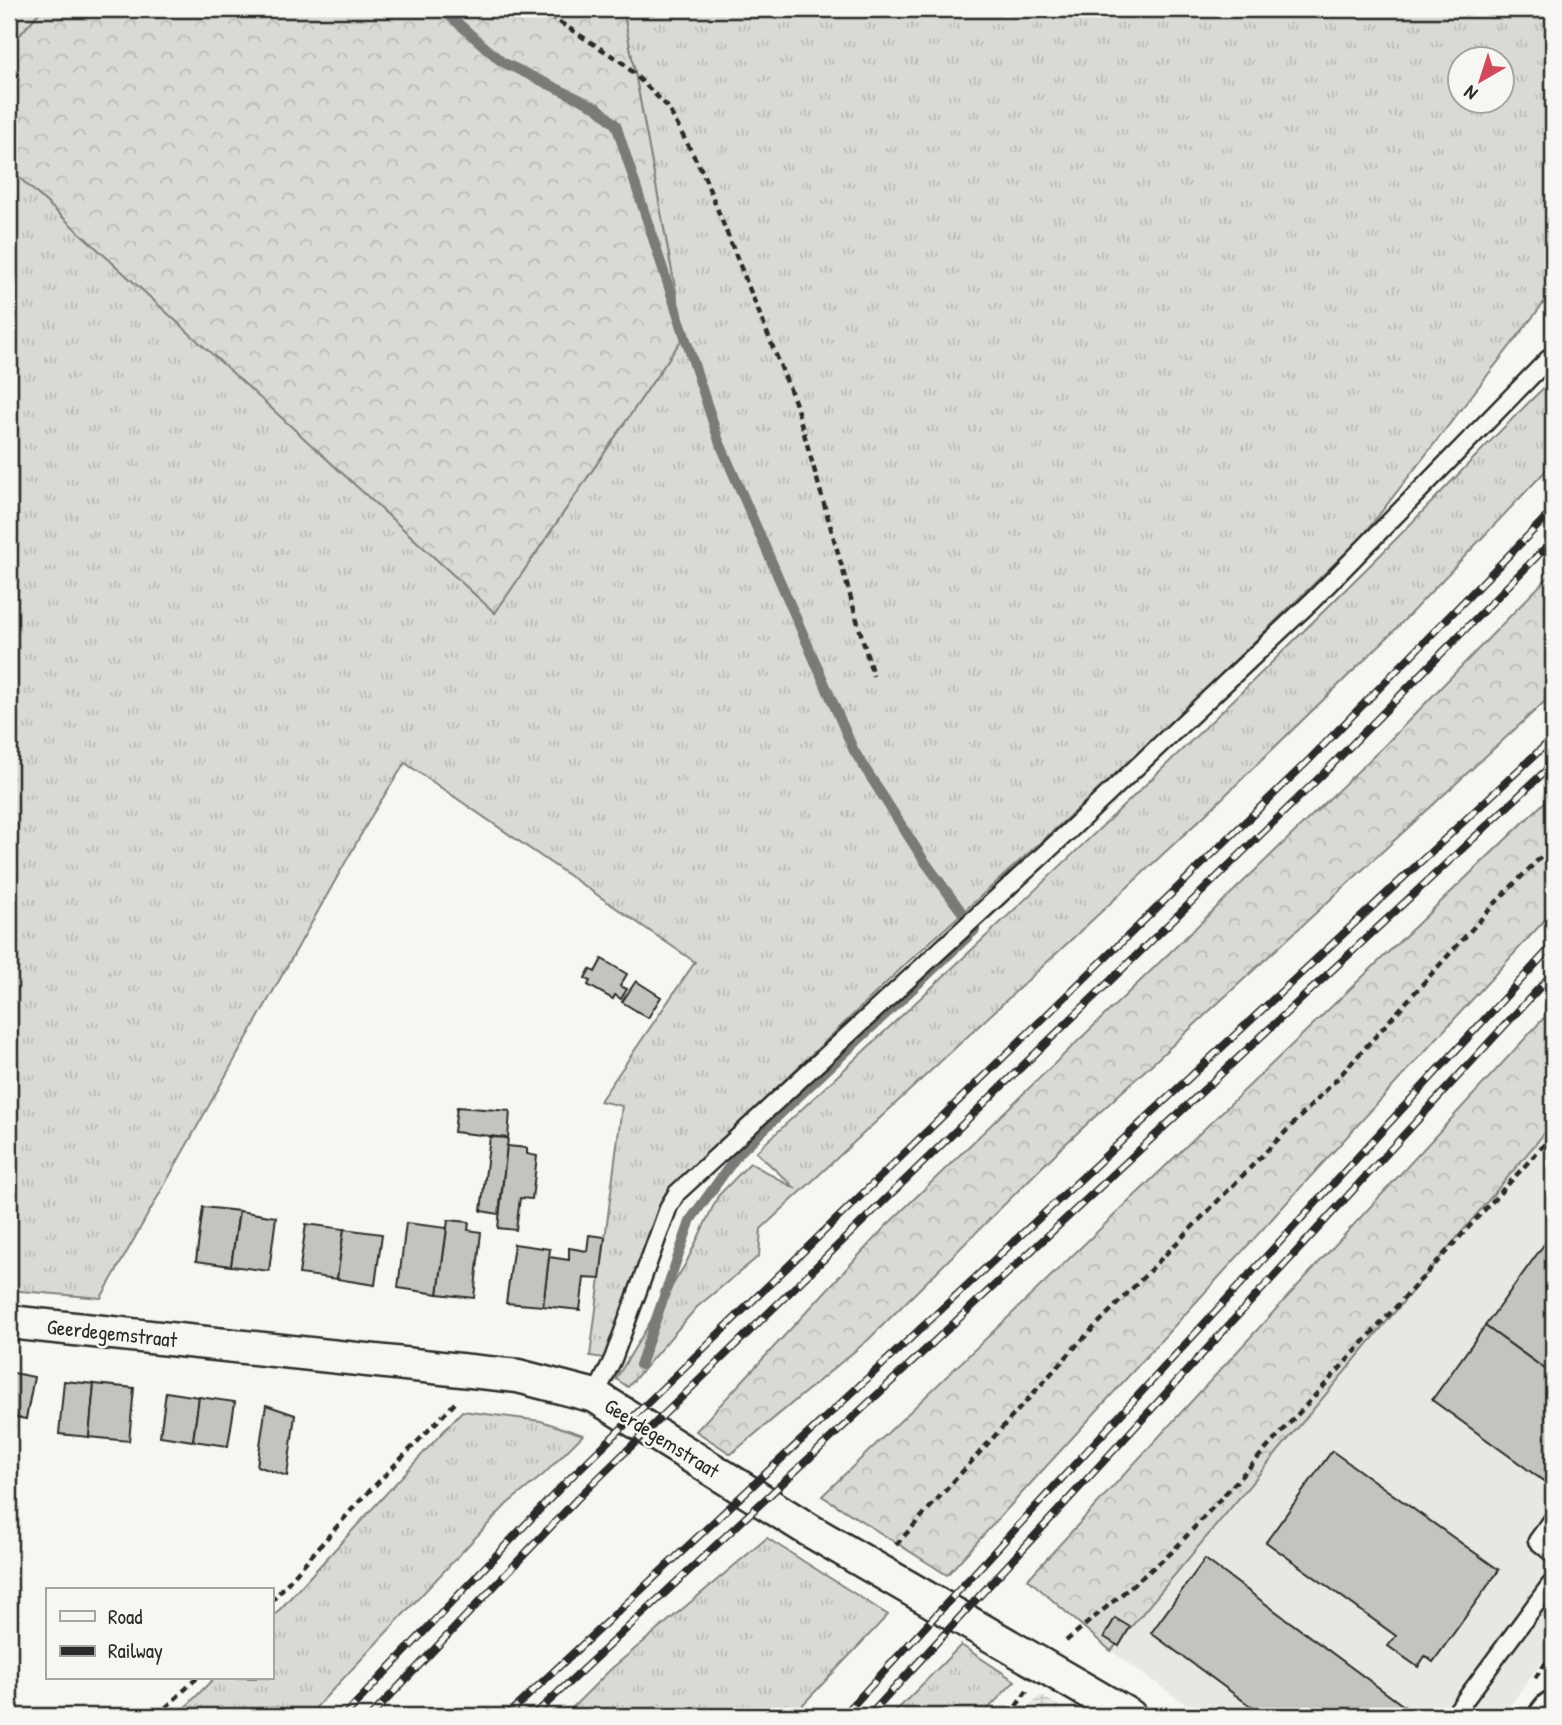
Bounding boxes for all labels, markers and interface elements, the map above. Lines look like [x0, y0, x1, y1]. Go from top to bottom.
north arrow [1446, 46, 1516, 116]
text: N [1458, 80, 1482, 106]
street label: Geerdegemstraat [46, 1312, 179, 1354]
street label: Geerdegemstraat [599, 1391, 726, 1485]
legend [46, 1588, 273, 1680]
text: Road [108, 1602, 142, 1631]
text: Railway [108, 1636, 163, 1665]

